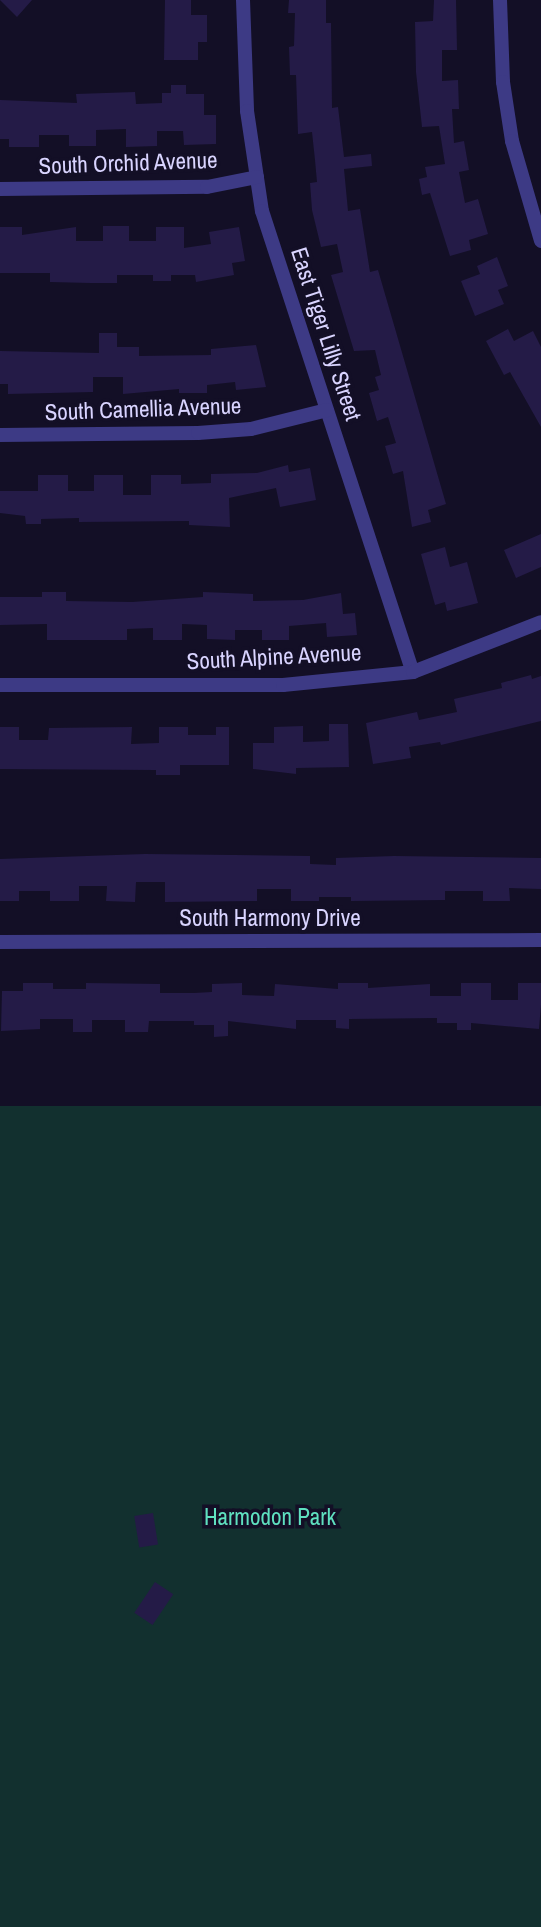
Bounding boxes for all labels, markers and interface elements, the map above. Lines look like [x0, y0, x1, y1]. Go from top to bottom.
street label: South Orchid Avenue [38, 146, 218, 180]
street label: East Tiger Lilly Street [285, 244, 367, 424]
street label: South Camellia Avenue [44, 392, 242, 426]
street label: South Alpine Avenue [185, 639, 363, 675]
street label: South Harmony Drive [179, 904, 361, 932]
park label: Harmodon Park [204, 1503, 336, 1531]

